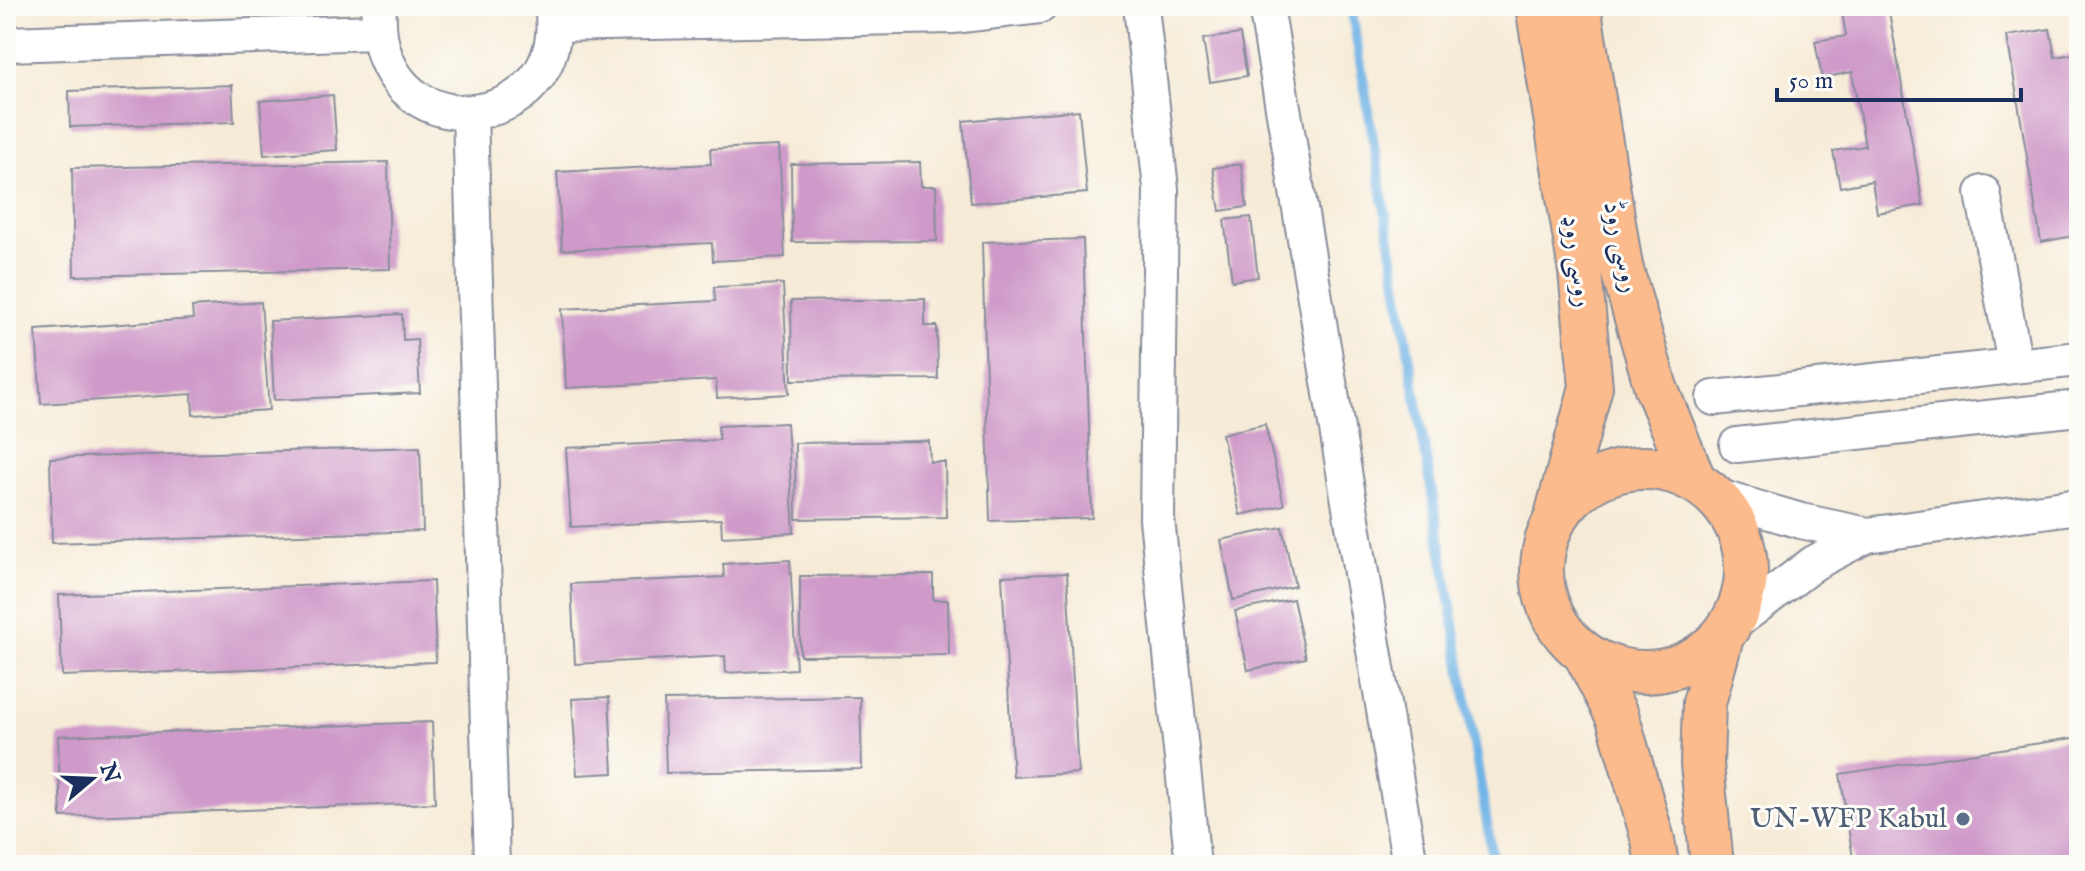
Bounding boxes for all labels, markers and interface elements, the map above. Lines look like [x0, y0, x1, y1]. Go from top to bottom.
scale bar [1777, 52, 2021, 102]
text: 50 m [1789, 66, 1833, 97]
street label: روسی روڈ [1594, 198, 1648, 296]
street label: روسی روډ [1553, 212, 1601, 310]
north arrow [52, 739, 132, 819]
text: N [92, 759, 125, 787]
place label: UN-WFP Kabul [1750, 802, 1947, 837]
marker: UN-WFP Kabul [1954, 810, 1972, 828]

